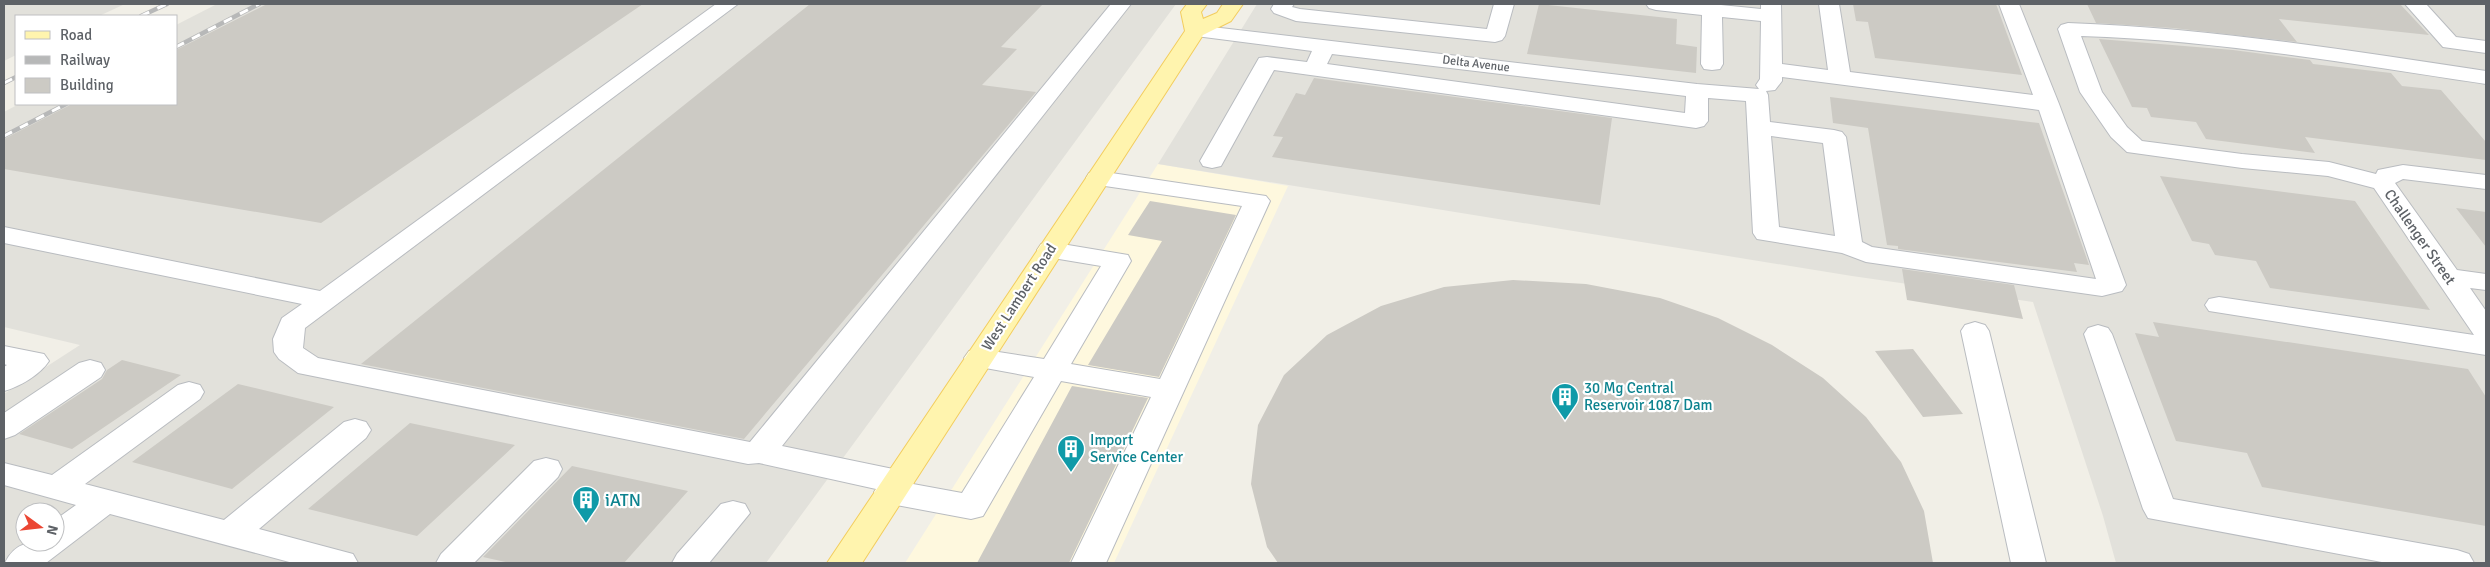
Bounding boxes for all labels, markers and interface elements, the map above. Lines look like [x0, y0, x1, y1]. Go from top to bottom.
legend [15, 15, 178, 105]
text: Road [60, 26, 92, 44]
text: Railway [60, 51, 110, 69]
street label: Delta Avenue [1442, 52, 1510, 76]
text: Building [60, 76, 114, 94]
street label: Challenger Street [2380, 186, 2460, 288]
street label: West Lambert Road [978, 240, 1060, 354]
place label: 30 Mg Central Reservoir 1087 Dam [1584, 379, 1713, 414]
building icon: 30 Mg Central Reservoir 1087 Dam [1550, 382, 1580, 421]
place label: Import Service Center [1090, 431, 1184, 466]
building icon: Import Service Center [1056, 434, 1086, 473]
building icon: iATN [571, 485, 601, 524]
place label: iATN [605, 489, 641, 511]
north arrow [15, 502, 65, 552]
text: N [43, 523, 62, 537]

